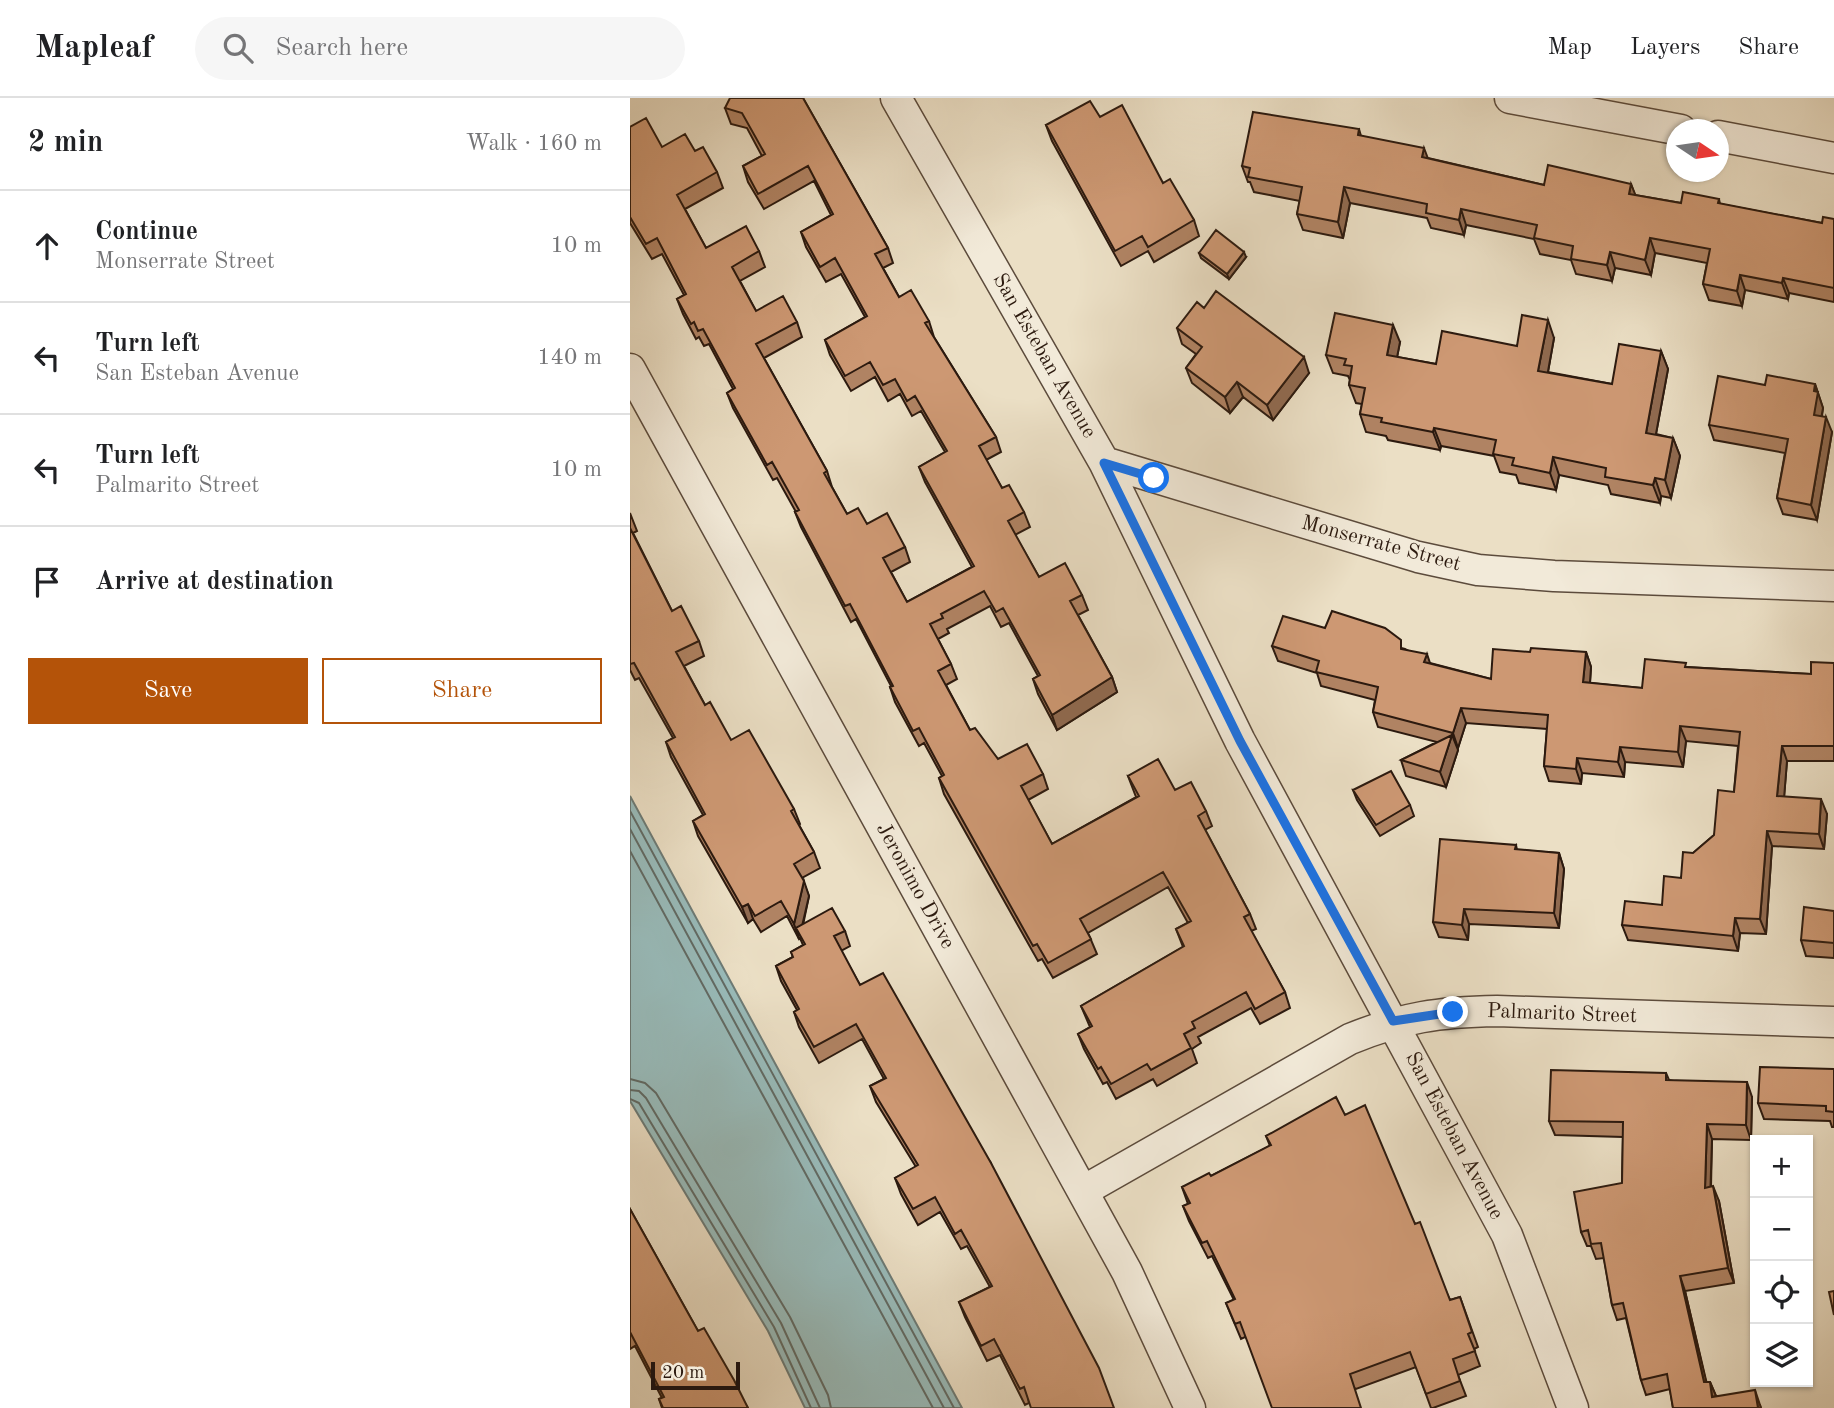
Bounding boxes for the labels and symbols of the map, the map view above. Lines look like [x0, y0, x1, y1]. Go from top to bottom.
north arrow [1666, 119, 1729, 182]
street label: San Esteban Avenue [988, 270, 1100, 442]
route start [1138, 462, 1169, 493]
street label: Monserrate Street [1299, 513, 1463, 575]
street label: Jeronimo Drive [872, 819, 958, 953]
route end [1437, 996, 1468, 1027]
street label: Palmarito Street [1487, 1001, 1637, 1027]
street label: San Esteban Avenue [1401, 1049, 1507, 1223]
scale bar [651, 1359, 740, 1391]

